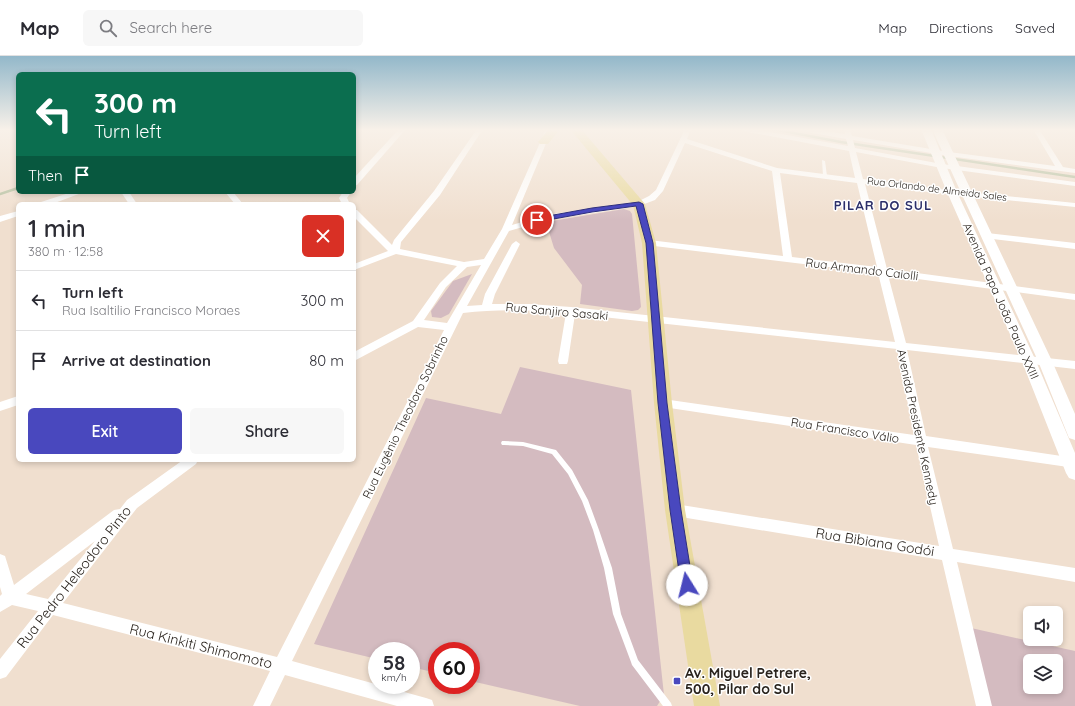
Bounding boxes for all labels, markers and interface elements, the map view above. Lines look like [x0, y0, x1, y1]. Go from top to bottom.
search box [83, 10, 363, 46]
text: Map [20, 16, 59, 40]
icon: search [97, 17, 119, 39]
text: Search here [129, 18, 212, 37]
text: Map [878, 19, 907, 37]
text: Directions [929, 19, 993, 37]
text: Saved [1015, 19, 1055, 37]
text: 300 m [94, 85, 177, 120]
icon: left [28, 88, 80, 140]
text: Turn left [94, 120, 162, 143]
icon: arrive [71, 164, 93, 186]
text: Then [28, 166, 63, 185]
street label: Rua Orlando de Almeida Sales [866, 174, 1008, 204]
district label: PILAR DO SUL [834, 197, 932, 213]
pin [520, 203, 554, 237]
icon: arrive [526, 209, 548, 231]
text: 1 min [28, 213, 86, 243]
button: close [302, 215, 344, 257]
street label: Avenida Papa João Paulo XXIII [960, 220, 1042, 382]
text: 380 m · 12:58 [28, 243, 103, 259]
street label: Rua Armando Caiolli [805, 255, 919, 283]
text: Turn left [62, 283, 124, 302]
icon: left [28, 290, 50, 312]
text: 300 m [301, 291, 344, 310]
street label: Rua Sanjiro Sasaki [505, 299, 609, 323]
text: Rua Isaltilio Francisco Moraes [62, 302, 240, 318]
street label: Rua Eugênio Theodoro Sobrinho [359, 333, 451, 501]
street label: Avenida Presidente Kennedy [894, 348, 942, 506]
icon: arrive [28, 350, 50, 372]
text: Arrive at destination [62, 351, 211, 370]
text: 80 m [309, 351, 344, 370]
button: Exit [28, 408, 182, 454]
button: Share [190, 408, 344, 454]
street label: Rua Francisco Válio [790, 414, 900, 446]
street label: Rua Pedro Heleodoro Pinto [13, 502, 135, 652]
street label: Rua Bibiana Godói [814, 524, 936, 560]
position arrow [666, 564, 708, 606]
map controls [1023, 606, 1063, 694]
button: sound [1023, 606, 1063, 646]
street label: Rua Kinkiti Shimomoto [128, 620, 274, 672]
speed limit sign: 60 [428, 642, 480, 694]
text: 58 [383, 650, 405, 675]
button: layers [1023, 654, 1063, 694]
place label: Av. Miguel Petrere, 500, Pilar do Sul [685, 664, 811, 698]
text: km/h [381, 671, 407, 684]
marker: Av. Miguel Petrere, 500, Pilar do Sul [672, 676, 682, 686]

